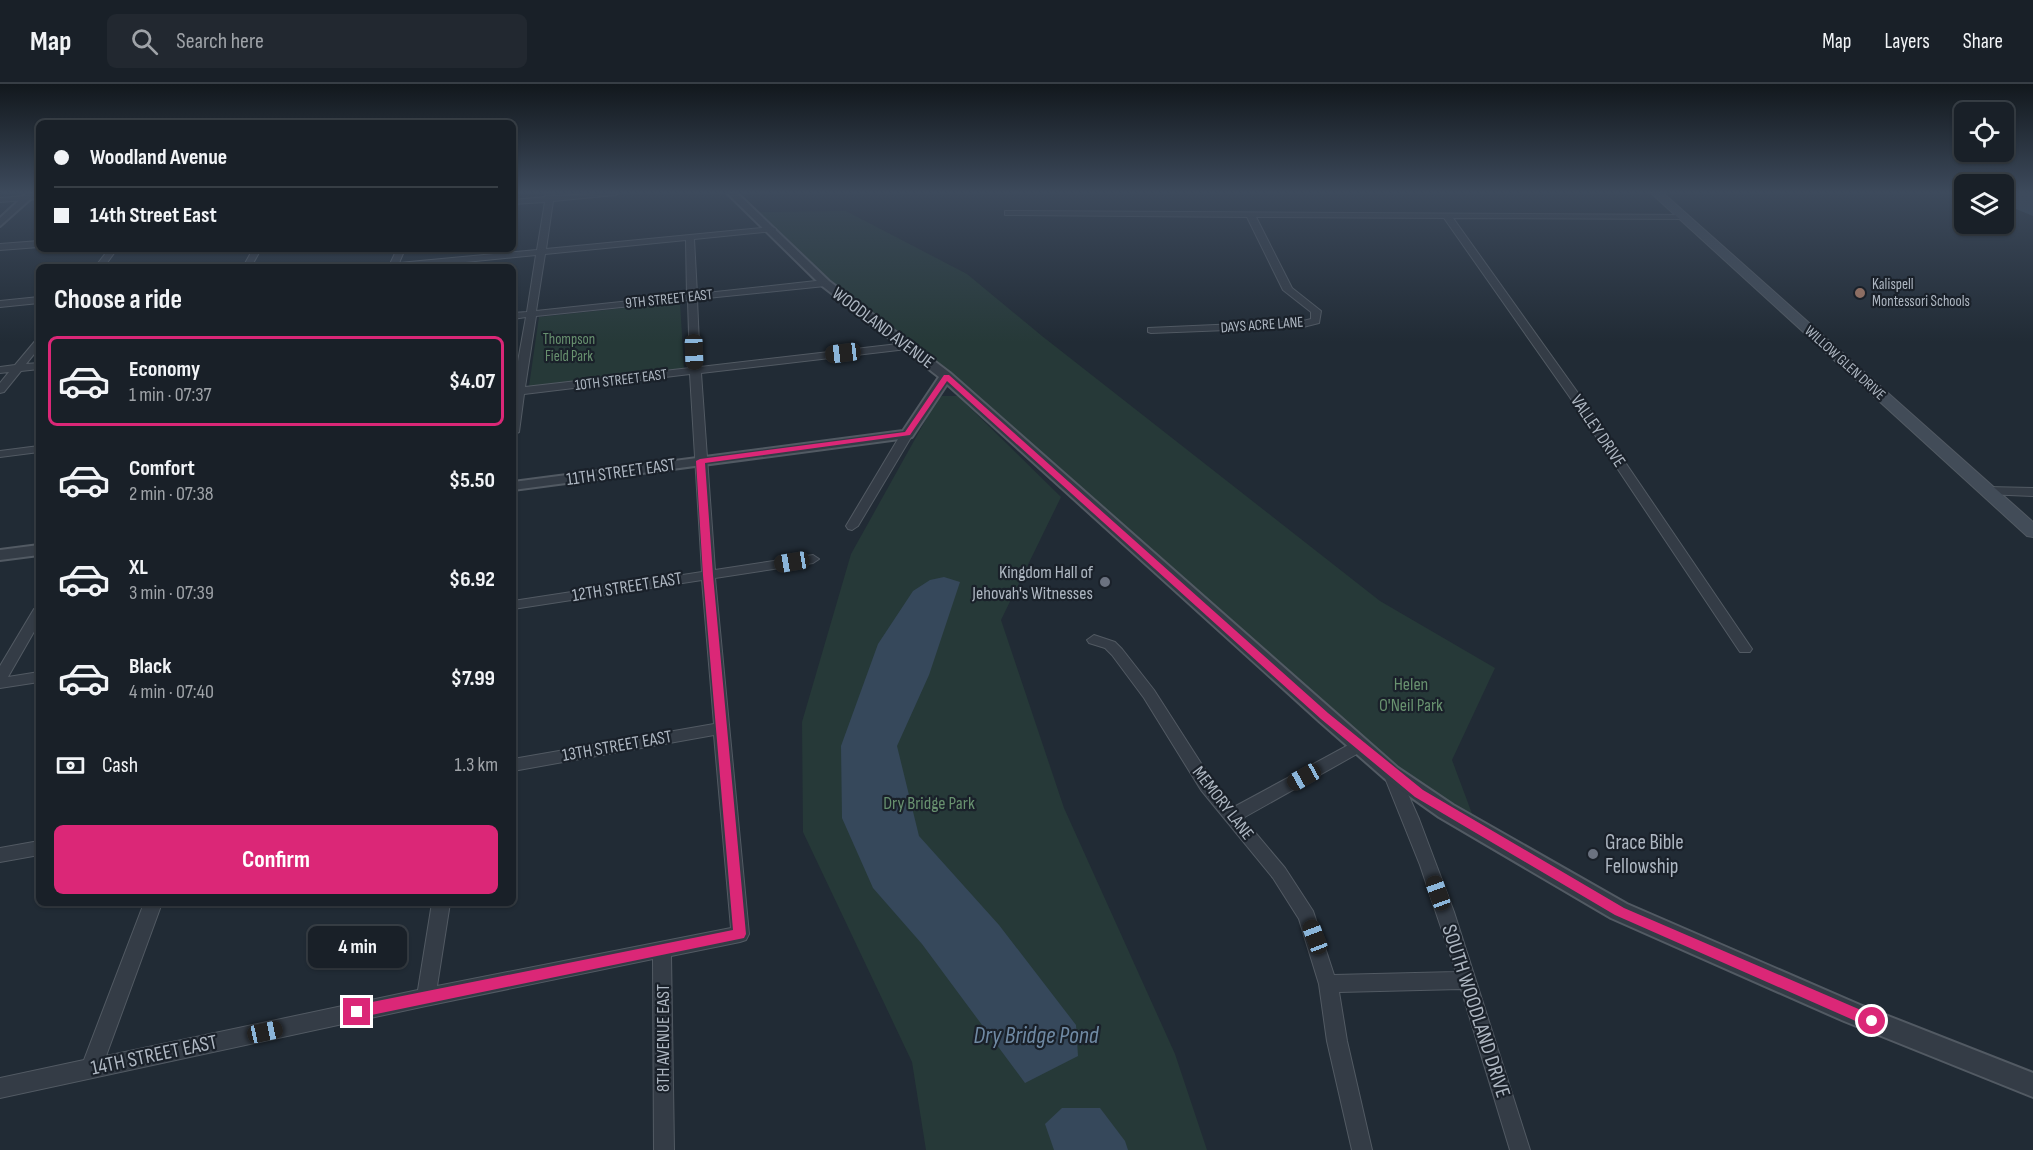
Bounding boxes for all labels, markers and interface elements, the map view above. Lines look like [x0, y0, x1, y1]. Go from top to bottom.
search box [107, 14, 527, 68]
text: Map [30, 25, 71, 58]
icon: search [128, 25, 161, 58]
text: Search here [176, 28, 264, 55]
text: Map [1822, 29, 1851, 54]
text: Layers [1884, 29, 1930, 54]
text: Share [1963, 29, 2003, 54]
map controls [1954, 102, 2014, 234]
button: locate [1954, 102, 2014, 162]
text: Woodland Avenue [90, 144, 227, 171]
button: layers [1954, 174, 2014, 234]
text: 14th Street East [90, 202, 217, 229]
place label: Kalispell Montessori Schools [1872, 275, 1970, 311]
street label: WOODLAND AVENUE [828, 283, 938, 373]
text: Choose a ride [54, 284, 182, 316]
street label: 9TH STREET EAST [624, 285, 714, 313]
marker: Kalispell Montessori Schools [1853, 286, 1867, 300]
street label: DAYS ACRE LANE [1220, 313, 1304, 337]
street label: WILLOW GLEN DRIVE [1800, 322, 1890, 404]
park label: Thompson Field Park [543, 330, 595, 366]
car [684, 334, 704, 370]
car [824, 342, 862, 364]
icon: car [57, 354, 111, 408]
text: Economy [129, 356, 200, 383]
street label: 10TH STREET EAST [574, 365, 668, 395]
text: $4.07 [449, 368, 495, 395]
text: 1 min · 07:37 [129, 383, 212, 407]
street label: VALLEY DRIVE [1566, 391, 1630, 471]
icon: car [57, 453, 111, 507]
street label: 11TH STREET EAST [565, 454, 677, 490]
text: Comfort [129, 455, 195, 482]
text: $5.50 [449, 467, 495, 494]
text: 2 min · 07:38 [129, 482, 214, 506]
car [773, 550, 811, 574]
icon: car [57, 552, 111, 606]
text: XL [129, 554, 148, 581]
place label: Kingdom Hall of Jehovah's Witnesses [971, 562, 1094, 604]
text: $6.92 [449, 566, 495, 593]
street label: 12TH STREET EAST [570, 568, 684, 606]
marker: Kingdom Hall of Jehovah's Witnesses [1098, 575, 1112, 589]
text: 3 min · 07:39 [129, 581, 214, 605]
icon: car [57, 651, 111, 705]
text: Black [129, 653, 171, 680]
text: $7.99 [451, 665, 495, 692]
park label: Helen O'Neil Park [1379, 674, 1443, 716]
text: 4 min · 07:40 [129, 680, 214, 704]
street label: 13TH STREET EAST [560, 726, 674, 766]
icon: cash [54, 749, 87, 782]
text: Cash [102, 752, 138, 779]
text: 1.3 km [455, 753, 498, 777]
car [1284, 760, 1324, 794]
street label: MEMORY LANE [1188, 762, 1258, 844]
park label: Dry Bridge Park [883, 793, 975, 814]
button: Confirm [54, 825, 498, 894]
place label: Grace Bible Fellowship [1605, 830, 1684, 879]
marker: Grace Bible Fellowship [1586, 847, 1600, 861]
car [1423, 873, 1453, 913]
car [1300, 917, 1330, 957]
street label: SOUTH WOODLAND DRIVE [1436, 921, 1516, 1101]
callout: 4 min [308, 925, 406, 967]
text: 4 min [338, 935, 377, 959]
street label: 8TH AVENUE EAST [653, 984, 674, 1092]
route end [343, 998, 370, 1025]
route start [1858, 1007, 1885, 1034]
car [246, 1019, 284, 1045]
water label: Dry Bridge Pond [973, 1021, 1100, 1050]
street label: 14TH STREET EAST [88, 1029, 220, 1081]

